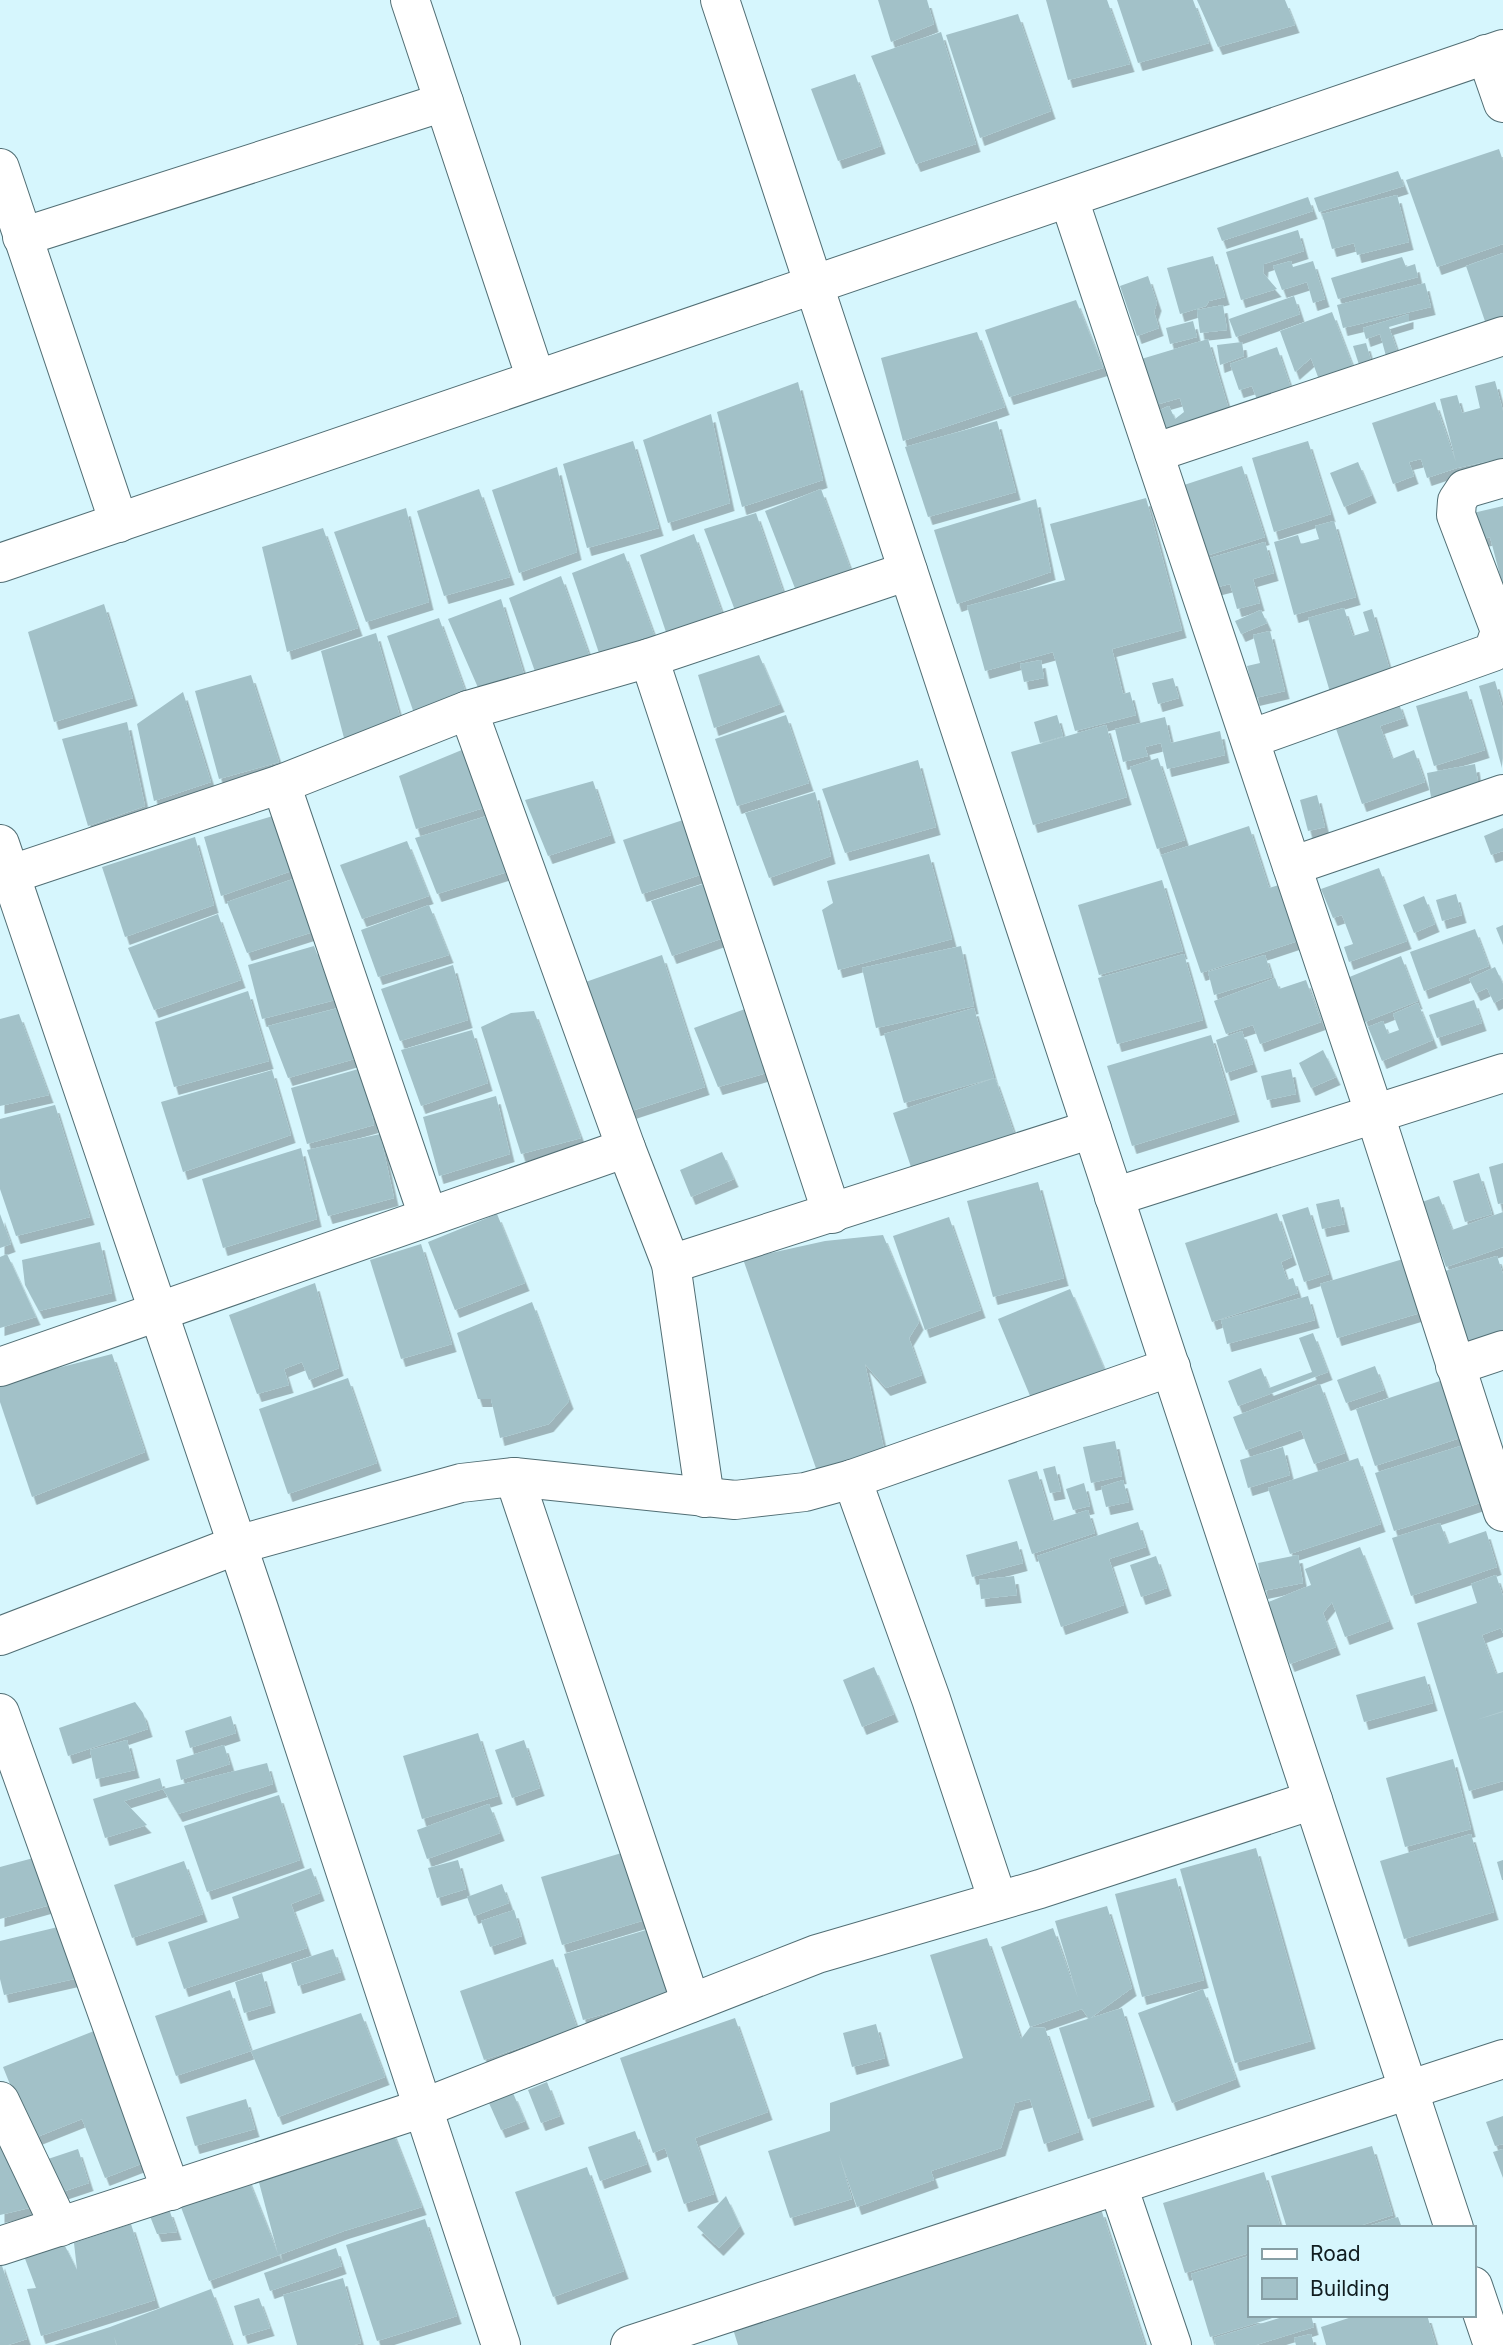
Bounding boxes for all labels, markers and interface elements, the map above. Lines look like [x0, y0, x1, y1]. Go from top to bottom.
legend [1248, 2226, 1475, 2317]
text: Road [1310, 2241, 1361, 2266]
text: Building [1310, 2276, 1390, 2301]

